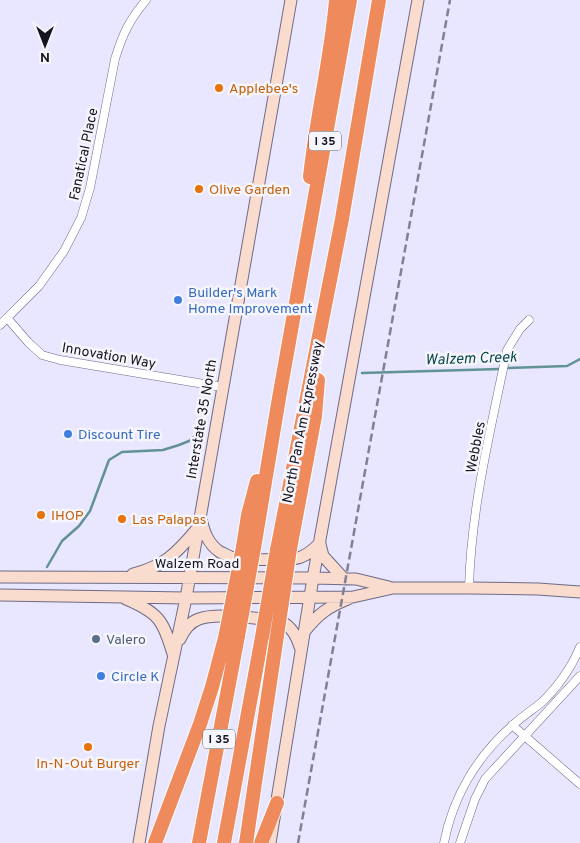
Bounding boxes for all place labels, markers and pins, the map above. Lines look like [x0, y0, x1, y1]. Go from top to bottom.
place label: Applebee's [229, 81, 298, 98]
marker: Applebee's [213, 82, 225, 94]
place label: Olive Garden [209, 182, 290, 199]
marker: Olive Garden [193, 183, 205, 195]
place label: Builder's Mark Home Improvement [188, 285, 313, 318]
marker: Builder's Mark Home Improvement [172, 294, 184, 306]
place label: Discount Tire [78, 427, 160, 444]
marker: Discount Tire [62, 428, 74, 440]
place label: IHOP [51, 508, 84, 525]
marker: IHOP [35, 509, 47, 521]
place label: Las Palapas [132, 512, 206, 529]
marker: Las Palapas [116, 513, 128, 525]
place label: Valero [106, 632, 146, 649]
marker: Valero [90, 633, 102, 645]
place label: Circle K [111, 669, 159, 686]
marker: Circle K [95, 670, 107, 682]
marker: In-N-Out Burger [82, 741, 94, 753]
place label: In-N-Out Burger [36, 756, 140, 773]

